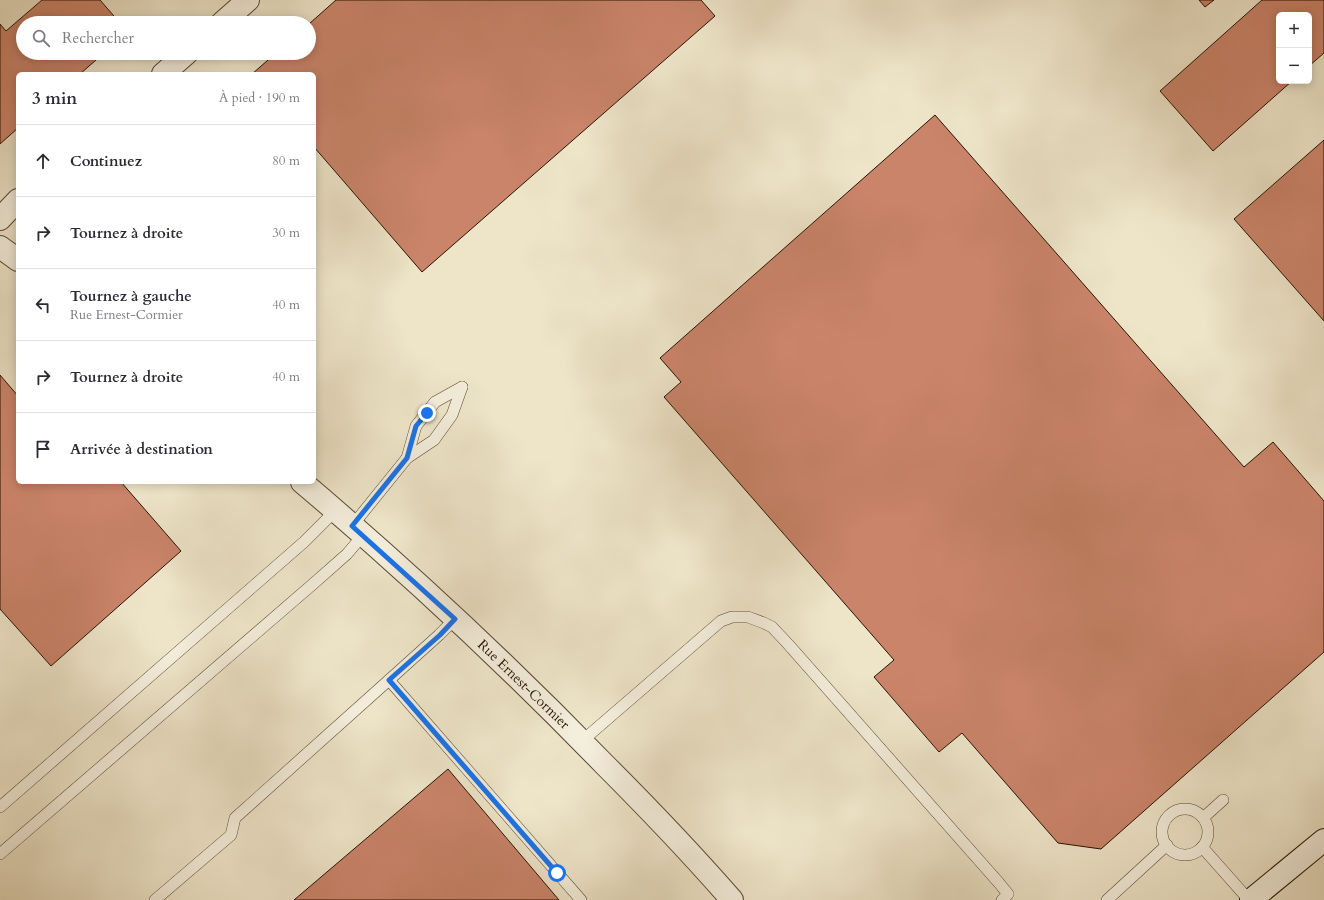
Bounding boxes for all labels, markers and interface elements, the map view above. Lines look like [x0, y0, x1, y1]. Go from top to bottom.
map controls [1276, 12, 1312, 84]
button: + [1276, 12, 1312, 48]
search box [16, 16, 316, 60]
icon: search [30, 27, 52, 49]
text: Rechercher [62, 28, 134, 48]
button: − [1276, 48, 1312, 84]
text: 3 min [32, 87, 77, 110]
text: À pied · 190 m [219, 89, 300, 107]
icon: ahead [32, 150, 54, 172]
text: Continuez [70, 151, 142, 171]
text: 80 m [272, 152, 300, 170]
icon: right [32, 222, 54, 244]
text: Tournez à droite [70, 223, 183, 243]
text: 30 m [272, 224, 300, 242]
text: Tournez à gauche [70, 286, 192, 306]
icon: left [32, 294, 54, 316]
text: 40 m [272, 296, 300, 314]
text: Rue Ernest-Cormier [70, 306, 183, 324]
icon: right [32, 366, 54, 388]
text: Tournez à droite [70, 367, 183, 387]
text: 40 m [272, 368, 300, 386]
route end [418, 404, 436, 422]
icon: arrive [32, 438, 54, 460]
text: Arrivée à destination [70, 439, 213, 459]
street label: Rue Ernest-Cormier [473, 635, 575, 734]
route start [548, 864, 566, 882]

